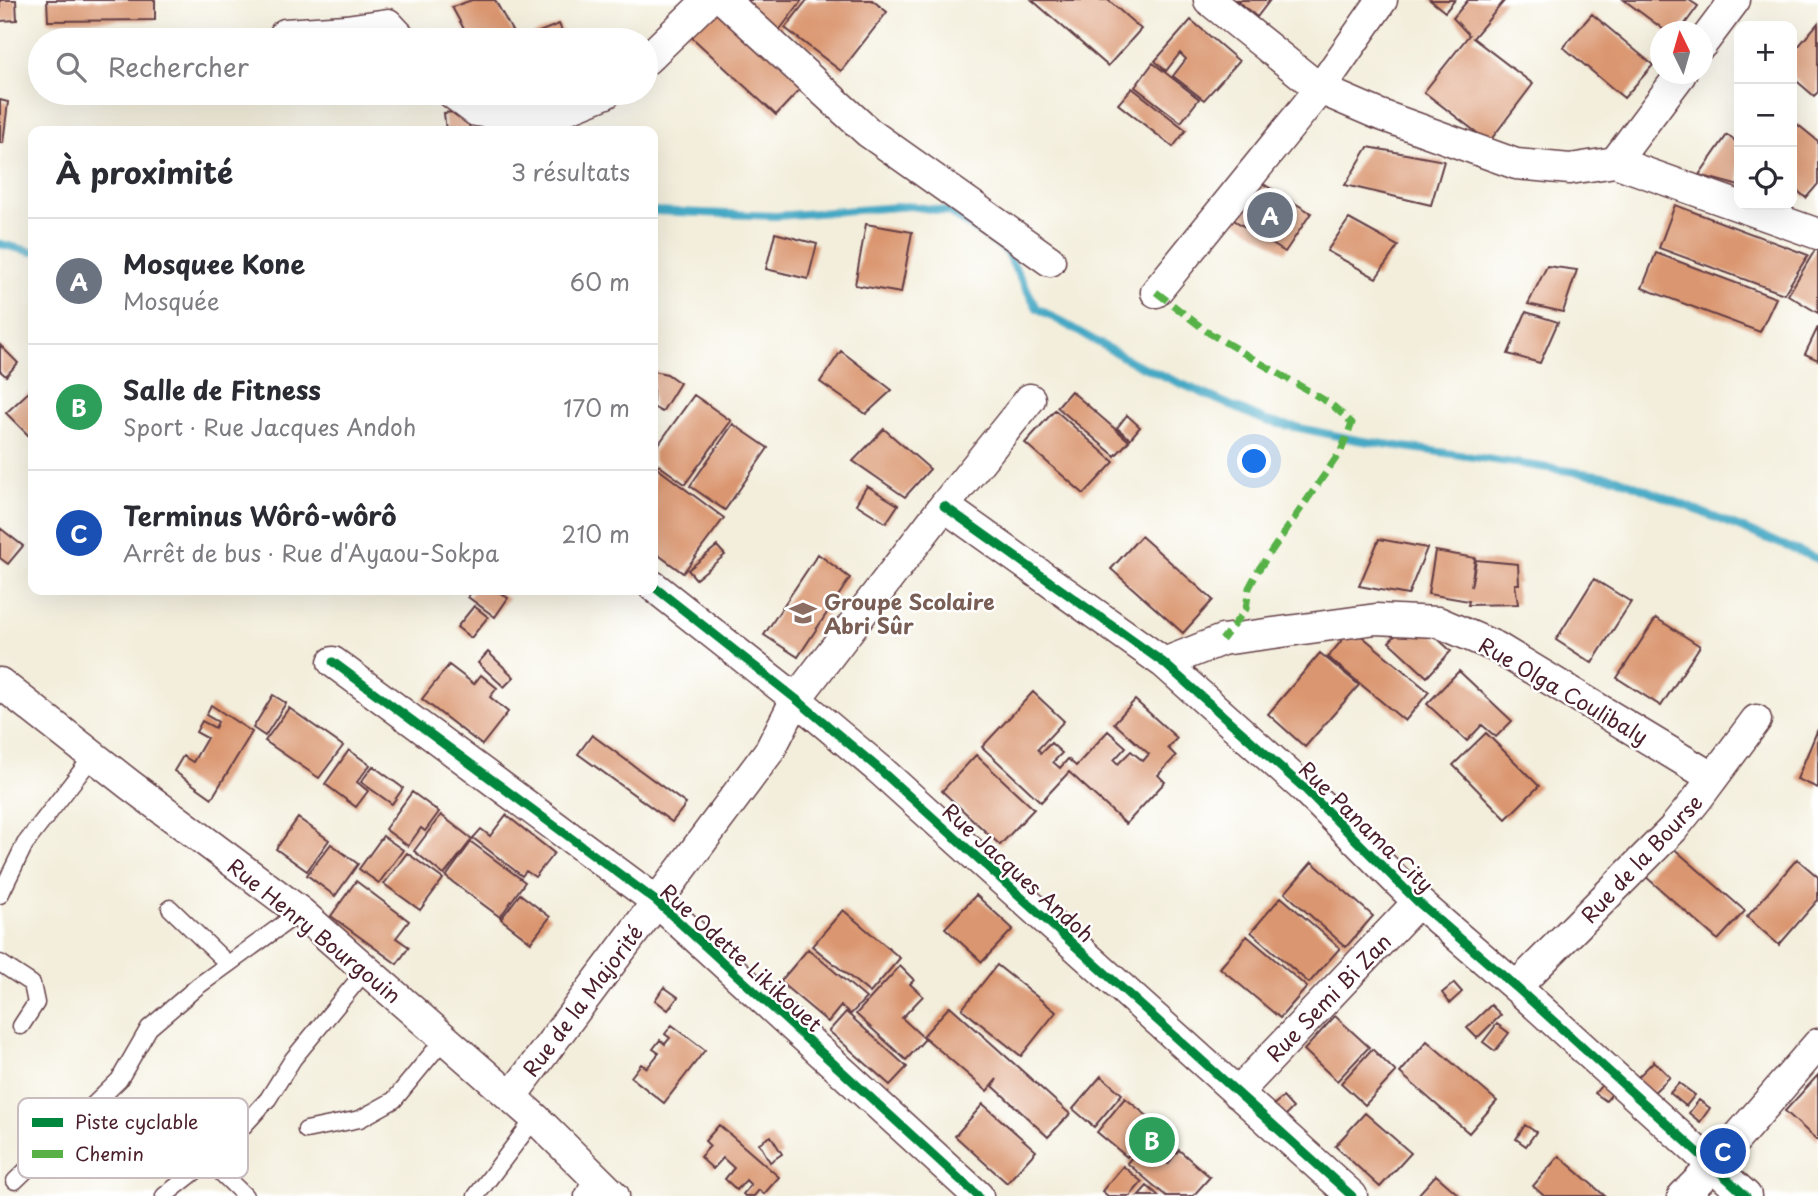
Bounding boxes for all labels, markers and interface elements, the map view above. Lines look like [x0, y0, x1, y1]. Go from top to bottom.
north arrow [1650, 21, 1713, 84]
map controls [1734, 21, 1797, 210]
button: + [1734, 21, 1797, 84]
search box [28, 28, 658, 105]
text: Rechercher [108, 47, 249, 86]
icon: search [52, 48, 90, 86]
button: − [1734, 84, 1797, 147]
button: locate [1734, 147, 1797, 210]
text: À proximité [56, 149, 233, 194]
text: 3 résultats [511, 154, 630, 189]
pin: A [1247, 189, 1293, 241]
text: Mosquee Kone [123, 244, 305, 283]
text: A [70, 264, 88, 299]
text: 60 m [570, 264, 630, 299]
text: Mosquée [123, 283, 220, 318]
text: Salle de Fitness [123, 370, 321, 409]
text: B [71, 390, 87, 425]
text: 170 m [563, 390, 630, 425]
text: Sport · Rue Jacques Andoh [123, 409, 416, 444]
your location [1237, 444, 1271, 478]
text: Terminus Wôrô-wôrô [123, 496, 397, 535]
text: C [70, 516, 88, 551]
text: 210 m [562, 516, 630, 551]
text: Arrêt de bus · Rue d'Ayaou-Sokpa [123, 535, 499, 570]
place label: Groupe Scolaire Abri Sûr [824, 585, 995, 641]
school or university icon: Groupe Scolaire Abri Sûr [788, 598, 818, 628]
street label: Rue Olga Coulibaly [1473, 628, 1655, 752]
street label: Rue Panama City [1292, 753, 1442, 899]
street label: Rue de la Bourse [1573, 786, 1709, 930]
street label: Rue Jacques Andoh [936, 795, 1102, 949]
street label: Rue Henry Bourgouin [221, 850, 409, 1010]
street label: Rue Odette Likikouet [654, 875, 830, 1039]
street label: Rue de la Majorité [514, 917, 650, 1083]
street label: Rue Semi Bi Zan [1258, 926, 1398, 1068]
legend [18, 1098, 248, 1178]
text: Piste cyclable [75, 1107, 198, 1135]
pin: B [1129, 1114, 1175, 1166]
pin: C [1700, 1125, 1746, 1177]
text: Chemin [75, 1139, 144, 1167]

